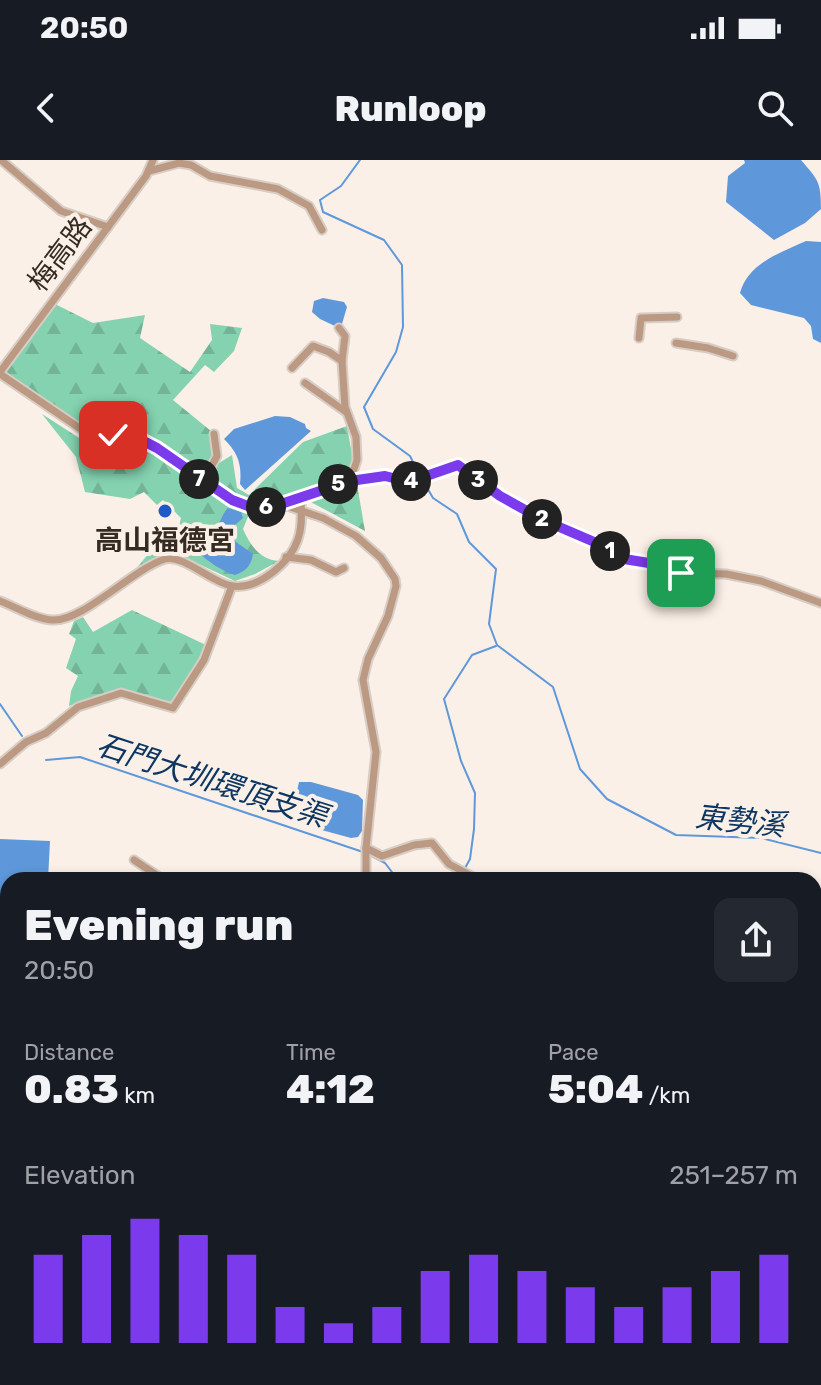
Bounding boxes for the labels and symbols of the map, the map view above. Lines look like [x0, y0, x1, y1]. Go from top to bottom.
street label: 梅高路 [22, 211, 98, 297]
pin [79, 401, 147, 469]
pin: 7 [179, 459, 219, 499]
pin: 3 [458, 460, 498, 500]
pin: 4 [391, 461, 431, 501]
pin: 5 [318, 464, 358, 504]
pin: 6 [246, 487, 286, 527]
pin: 2 [522, 499, 562, 539]
marker: 高山福德宮 [156, 502, 174, 520]
place label: 高山福德宮 [95, 524, 235, 557]
pin: 1 [590, 531, 630, 571]
pin [647, 539, 715, 607]
water label: 石門大圳環頂支渠 [92, 727, 335, 836]
water label: 東勢溪 [693, 798, 791, 844]

